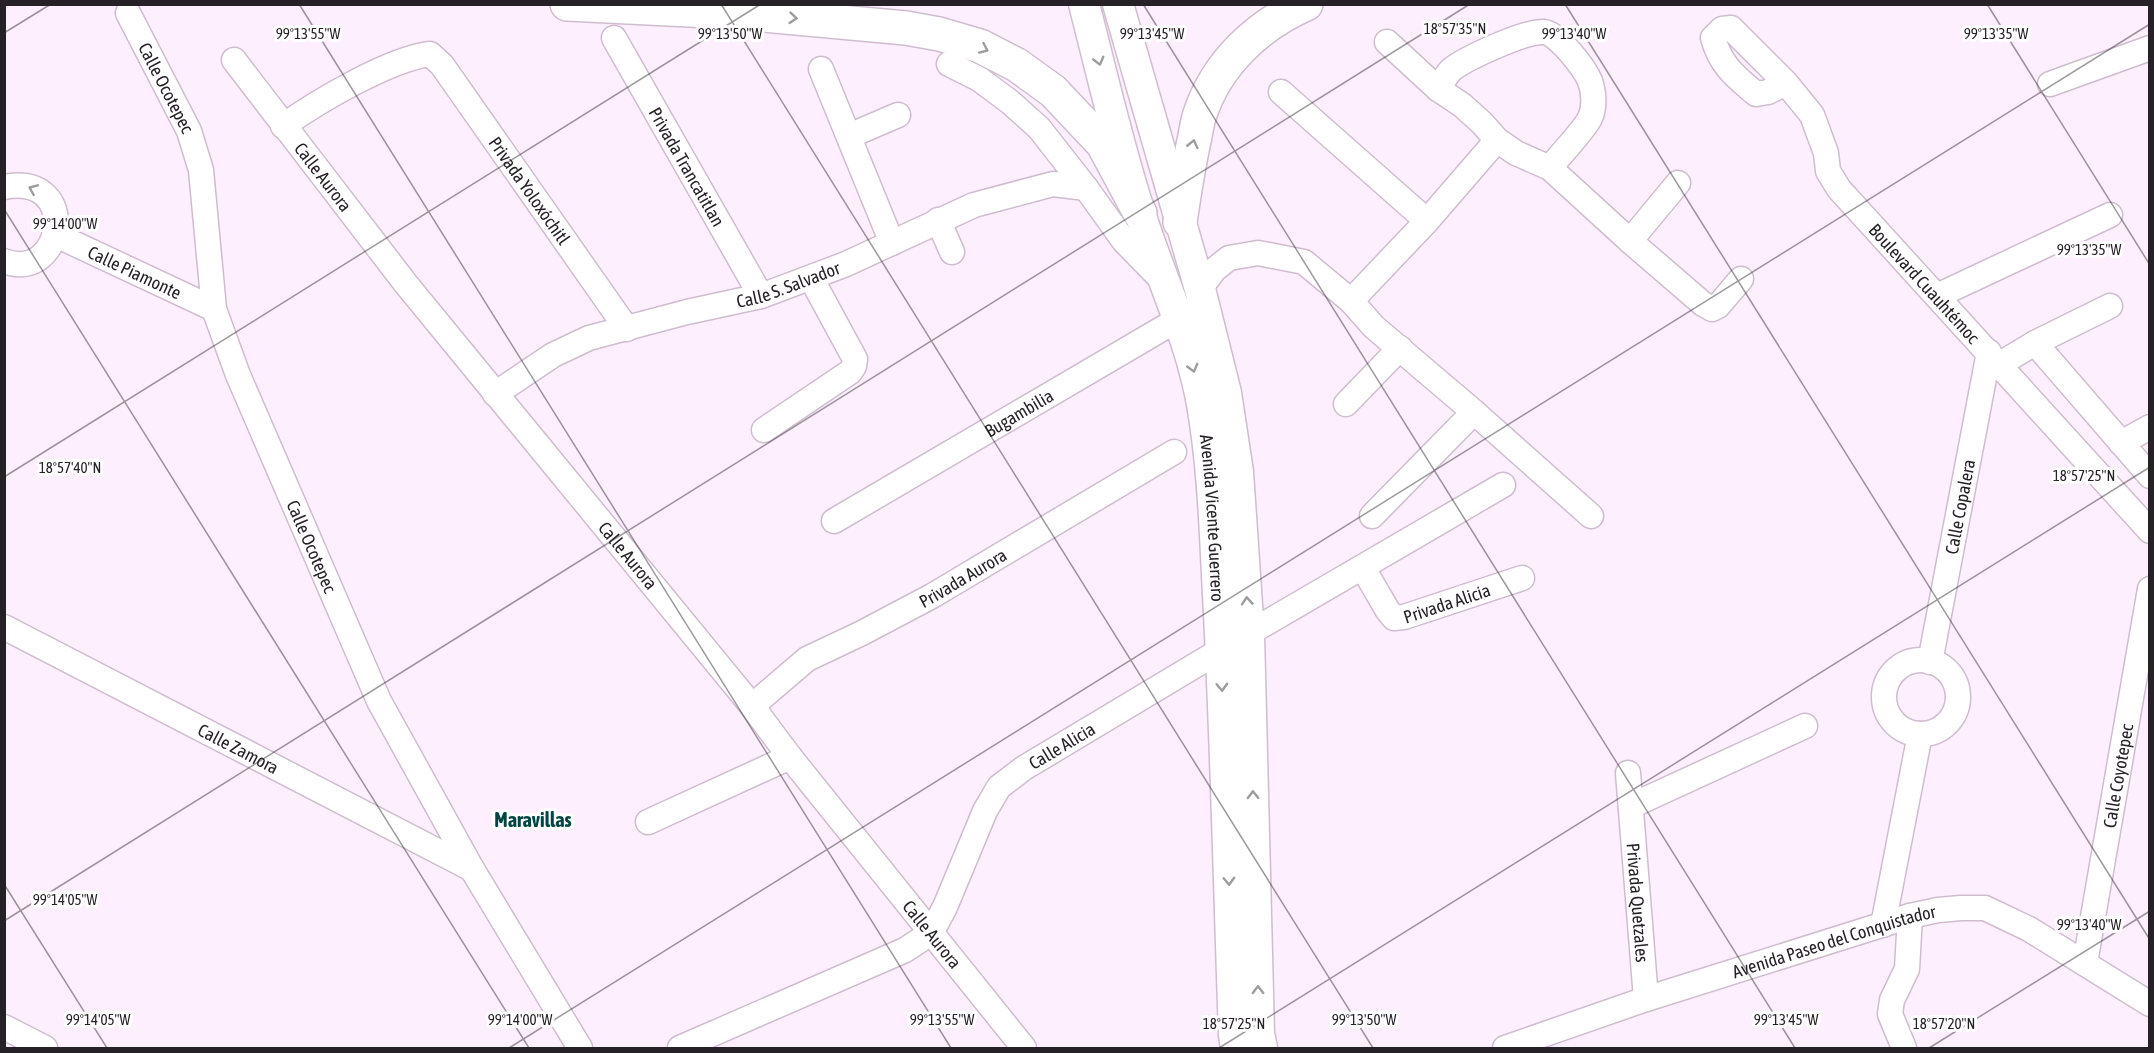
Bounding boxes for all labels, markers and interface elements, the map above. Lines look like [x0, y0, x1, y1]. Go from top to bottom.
one-way arrow [788, 11, 797, 24]
text: 18°57'35"N [1424, 20, 1486, 37]
text: 99°13'55"W [276, 25, 340, 42]
text: 99°13'50"W [698, 25, 762, 42]
text: 99°13'45"W [1120, 25, 1184, 42]
text: 99°13'40"W [1542, 25, 1606, 42]
text: 99°13'35"W [1964, 25, 2028, 42]
street label: Calle Ocotepec [135, 39, 199, 137]
one-way arrow [978, 41, 989, 53]
one-way arrow [1092, 55, 1104, 66]
street label: Privada Trancatitlan [645, 103, 729, 230]
street label: Privada Yoloxóchitl [485, 132, 575, 248]
street label: Calle Aurora [290, 138, 357, 215]
one-way arrow [1185, 139, 1198, 149]
one-way arrow [29, 185, 40, 197]
text: 99°14'00"W [33, 215, 97, 232]
street label: Boulevard Cuauhtémoc [1865, 219, 1984, 347]
street label: Calle Piamonte [85, 241, 185, 303]
text: 99°13'35"W [2057, 241, 2121, 258]
street label: Calle S. Salvador [734, 257, 843, 312]
one-way arrow [1185, 363, 1198, 373]
street label: Bugambilia [981, 385, 1057, 441]
street label: Avenida Vicente Guerrero [1196, 433, 1229, 602]
street label: Calle Copalera [1940, 458, 1979, 556]
text: 18°57'40"N [39, 459, 101, 476]
text: 18°57'25"N [2053, 467, 2115, 484]
street label: Calle Ocotepec [283, 497, 341, 596]
street label: Calle Aurora [594, 517, 662, 593]
street label: Privada Aurora [915, 544, 1010, 612]
street label: Privada Alicia [1401, 579, 1493, 627]
one-way arrow [1241, 596, 1254, 605]
one-way arrow [1215, 682, 1228, 691]
street label: Calle Alicia [1025, 718, 1098, 773]
street label: Calle Zamora [195, 719, 282, 778]
street label: Calle Coyotepec [2098, 722, 2137, 829]
one-way arrow [1247, 791, 1259, 800]
district label: Maravillas [494, 808, 572, 831]
street label: Privada Quetzales [1623, 842, 1654, 963]
one-way arrow [1222, 877, 1235, 886]
text: 99°14'05"W [33, 891, 97, 908]
street label: Calle Aurora [899, 896, 966, 972]
street label: Avenida Paseo del Conquistador [1730, 900, 1938, 982]
text: 99°13'40"W [2057, 916, 2121, 933]
one-way arrow [1251, 986, 1264, 995]
text: 99°14'05"W [66, 1011, 130, 1028]
text: 99°14'00"W [488, 1011, 552, 1028]
text: 99°13'55"W [910, 1011, 974, 1028]
text: 99°13'50"W [1332, 1011, 1396, 1028]
text: 99°13'45"W [1754, 1011, 1818, 1028]
text: 18°57'25"N [1203, 1015, 1265, 1032]
text: 18°57'20"N [1913, 1015, 1975, 1032]

